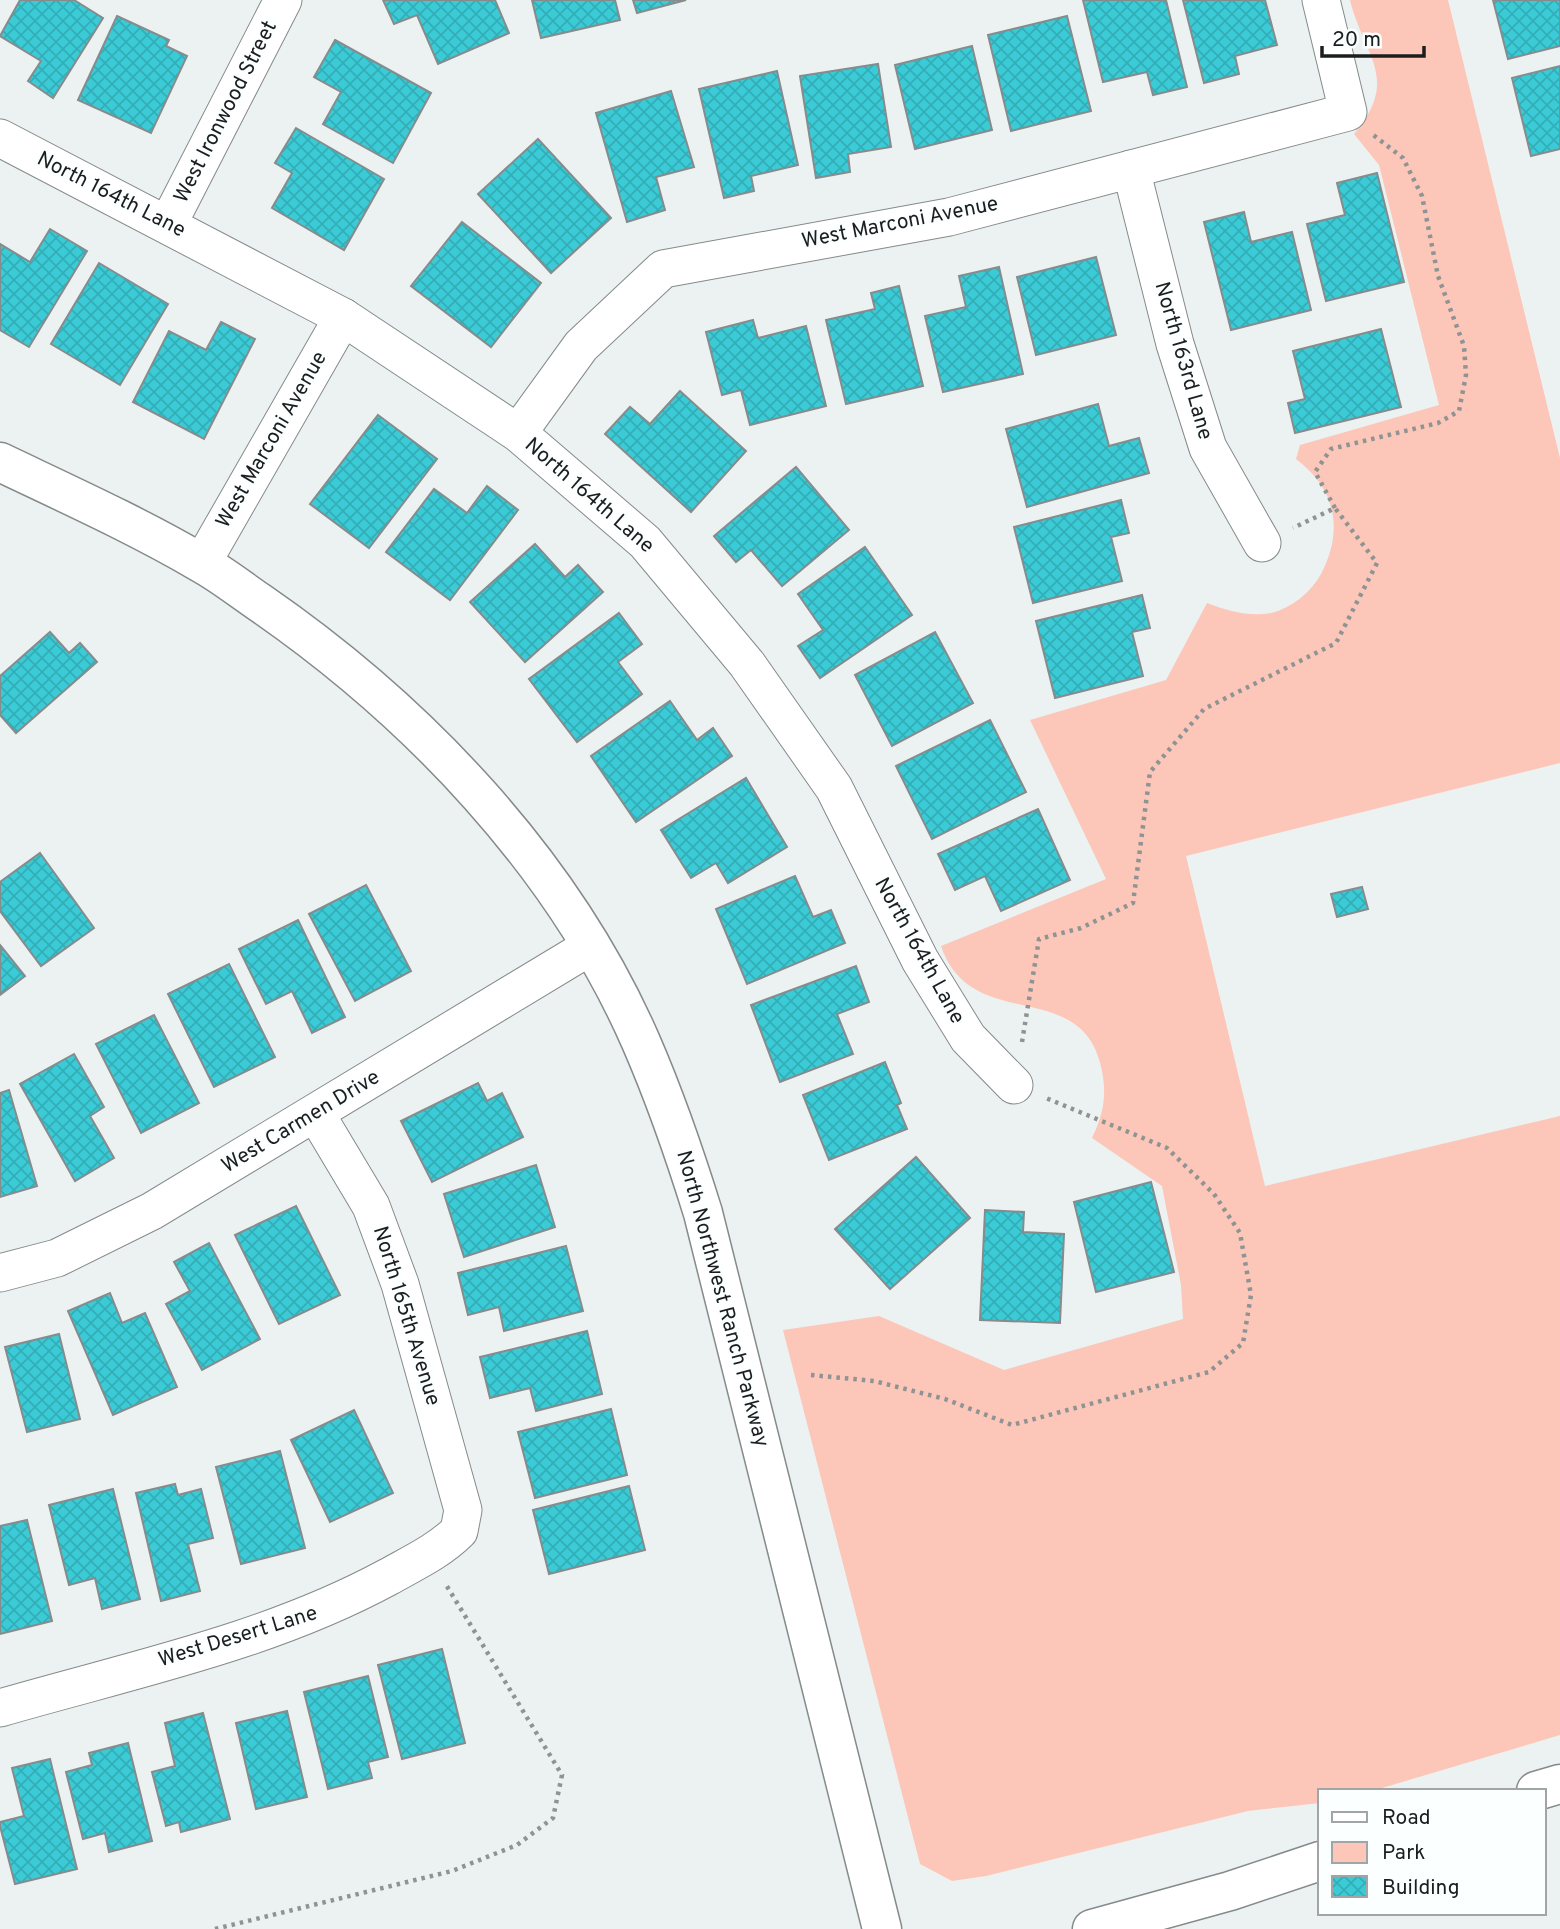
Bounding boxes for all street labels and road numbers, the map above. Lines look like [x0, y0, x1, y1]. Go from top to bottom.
street label: West Ironwood Street [168, 16, 284, 208]
street label: North 164th Lane [32, 146, 190, 244]
street label: West Marconi Avenue [799, 191, 1001, 255]
street label: North 163rd Lane [1148, 279, 1218, 443]
street label: West Marconi Avenue [210, 347, 334, 533]
street label: North 164th Lane [518, 432, 660, 560]
street label: North 164th Lane [868, 873, 970, 1029]
street label: West Carmen Drive [217, 1064, 385, 1180]
street label: North Northwest Ranch Parkway [669, 1148, 775, 1450]
street label: North 165th Avenue [366, 1223, 446, 1409]
street label: West Desert Lane [155, 1600, 321, 1674]

